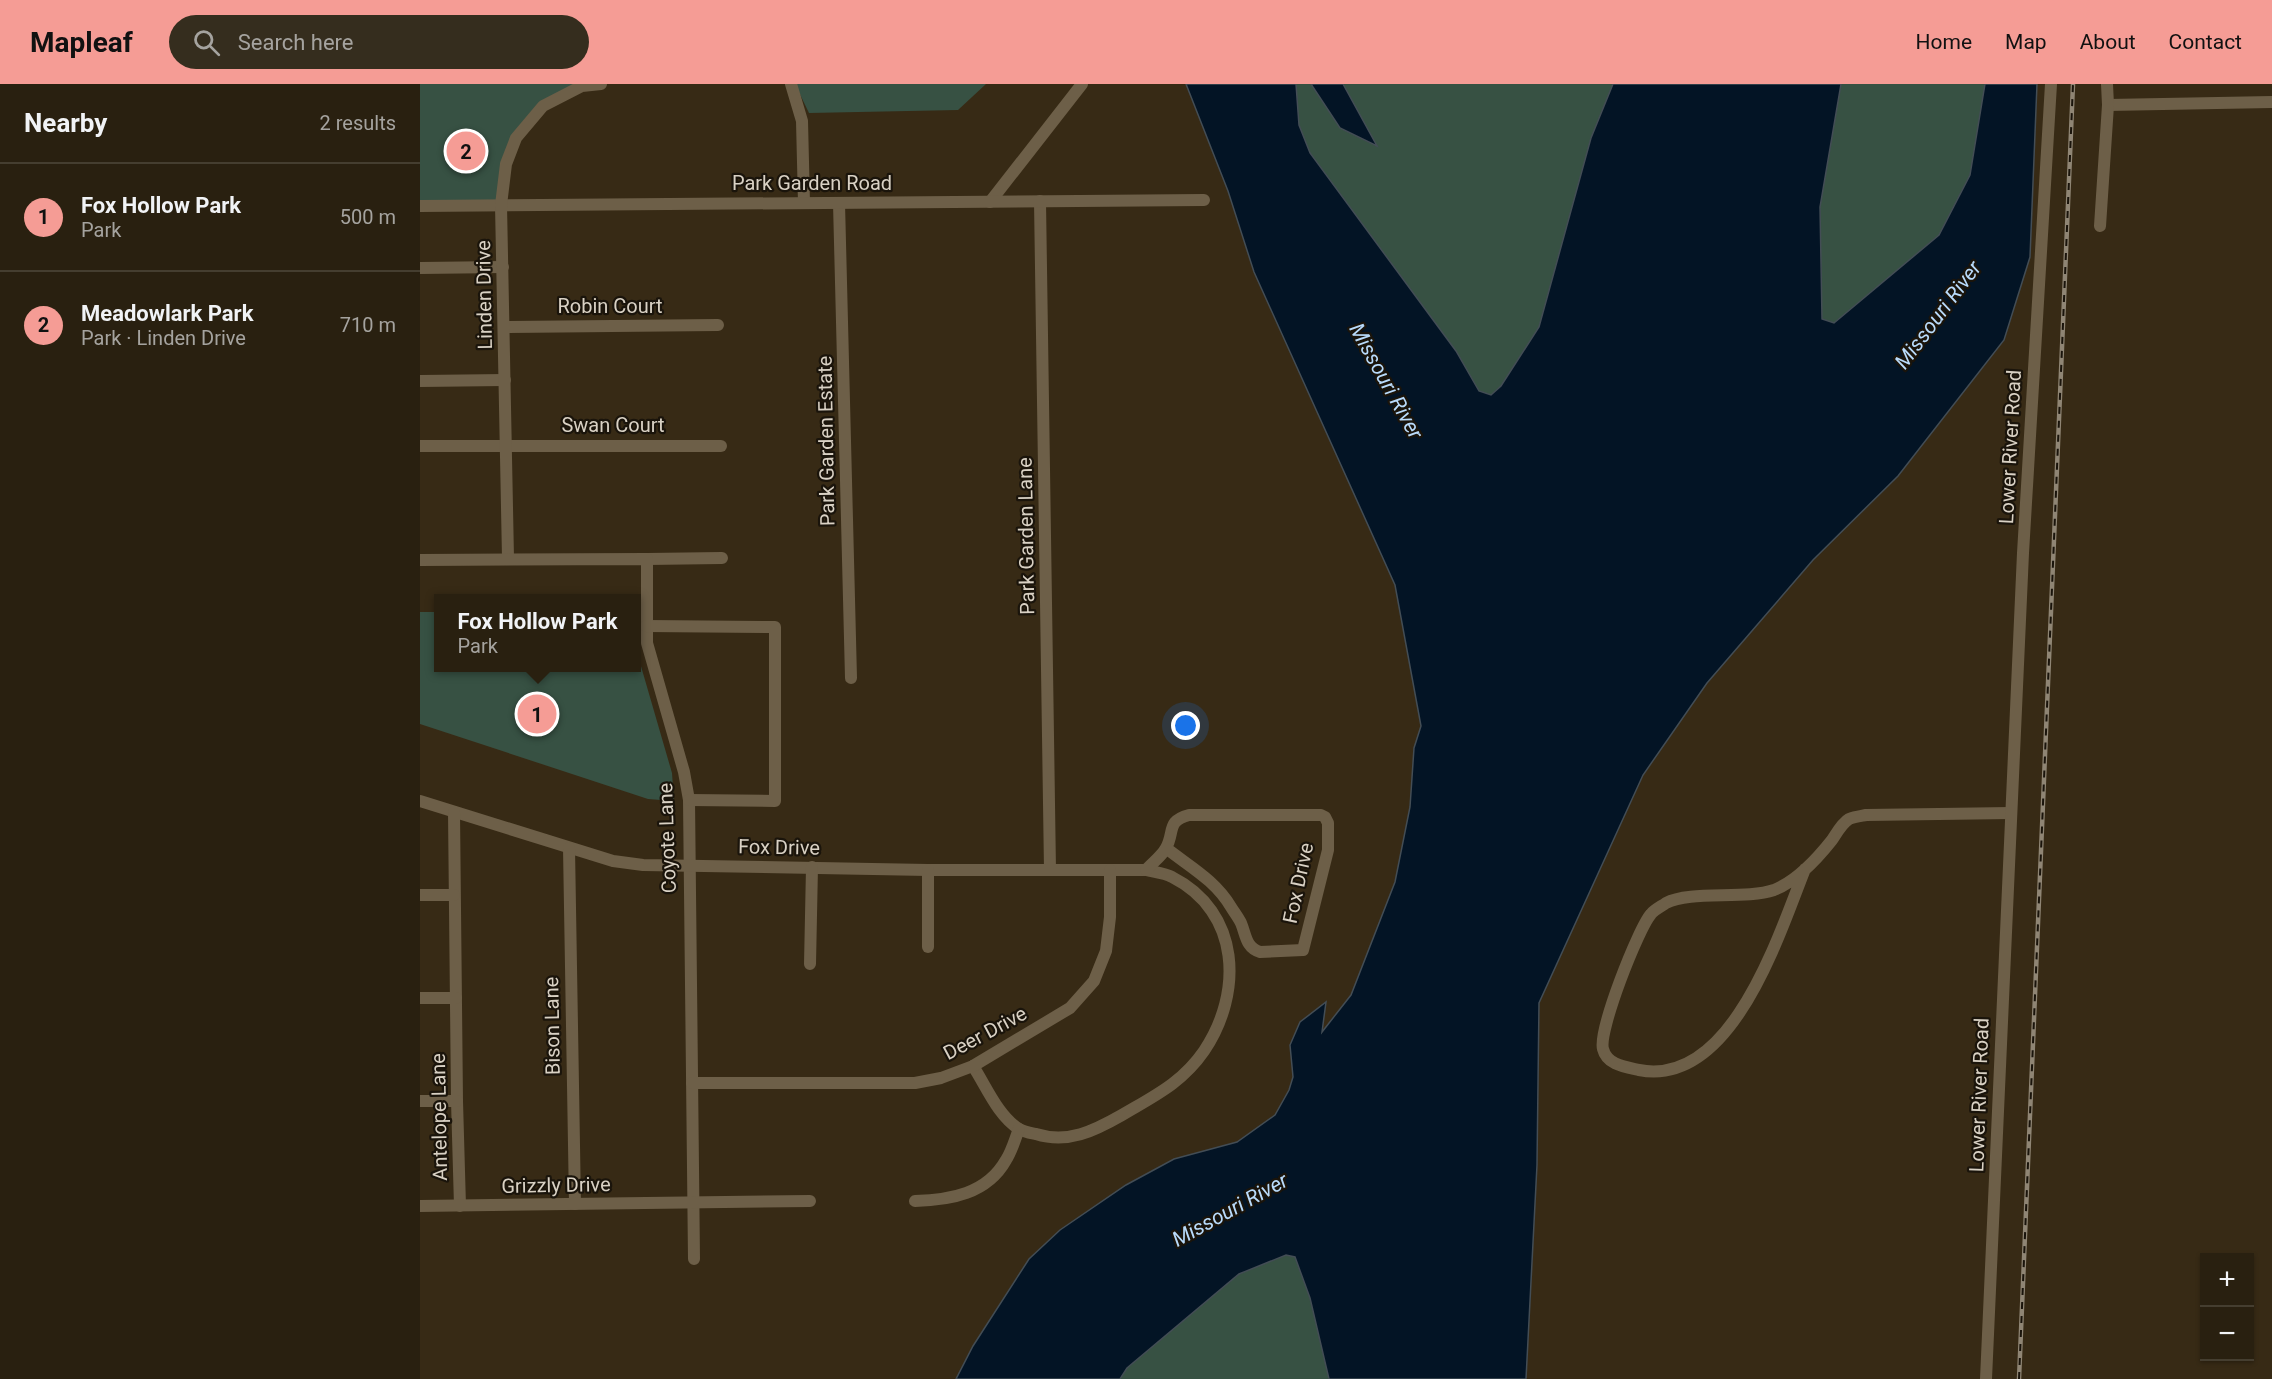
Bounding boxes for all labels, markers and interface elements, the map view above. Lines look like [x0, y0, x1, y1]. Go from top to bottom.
search box [169, 15, 589, 69]
text: Mapleaf [30, 26, 133, 59]
icon: search [190, 26, 223, 59]
text: Search here [238, 30, 354, 55]
text: Home [1916, 30, 1972, 54]
text: Map [2005, 30, 2047, 54]
text: About [2080, 30, 2136, 54]
text: Contact [2169, 30, 2242, 54]
text: Nearby [24, 108, 107, 138]
text: 2 results [320, 111, 396, 135]
pin: 2 [446, 128, 486, 174]
street label: Park Garden Road [732, 171, 892, 195]
text: Fox Hollow Park [81, 193, 241, 218]
text: 1 [38, 205, 49, 229]
text: 500 m [340, 205, 396, 229]
text: Park [81, 218, 121, 242]
street label: Linden Drive [471, 240, 497, 350]
water label: Missouri River [1890, 256, 1987, 374]
street label: Robin Court [557, 294, 663, 318]
text: Meadowlark Park [81, 301, 253, 326]
text: 2 [38, 313, 49, 337]
text: 710 m [340, 313, 396, 337]
water label: Missouri River [1344, 319, 1428, 444]
text: Park · Linden Drive [81, 326, 246, 350]
street label: Park Garden Estate [813, 356, 839, 526]
street label: Lower River Road [1994, 369, 2026, 525]
street label: Swan Court [561, 413, 665, 437]
street label: Park Garden Lane [1013, 457, 1039, 615]
popup [434, 594, 641, 672]
text: Fox Hollow Park [458, 609, 617, 634]
text: Park [458, 634, 498, 658]
pin: 1 [518, 692, 556, 736]
your location [1171, 711, 1200, 740]
street label: Coyote Lane [653, 782, 681, 894]
street label: Fox Drive [738, 834, 820, 860]
street label: Fox Drive [1278, 840, 1318, 926]
street label: Bison Lane [539, 977, 565, 1075]
street label: Deer Drive [939, 1001, 1031, 1065]
street label: Lower River Road [1964, 1017, 1994, 1173]
street label: Antelope Lane [426, 1053, 452, 1181]
water label: Missouri River [1168, 1168, 1293, 1252]
street label: Grizzly Drive [501, 1172, 611, 1198]
map controls [2200, 1253, 2254, 1361]
button: + [2200, 1253, 2254, 1307]
button: − [2200, 1307, 2254, 1361]

